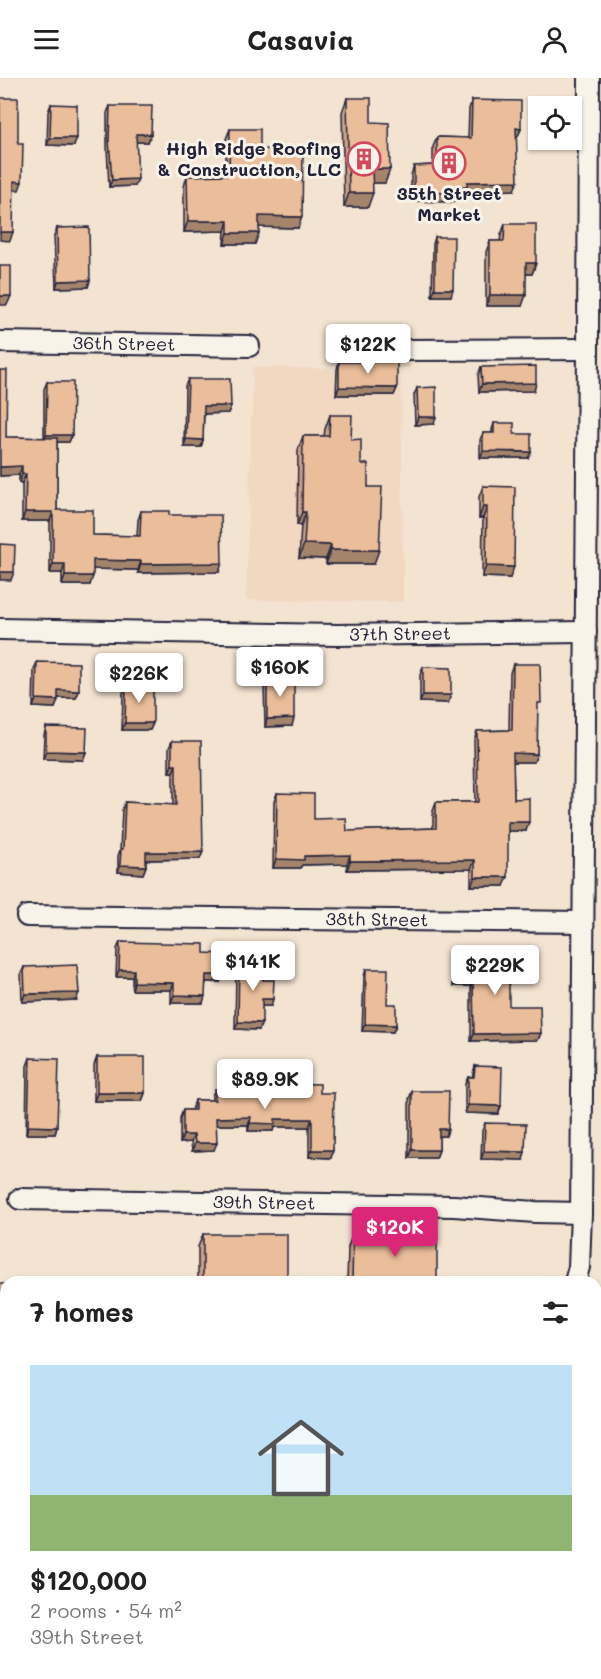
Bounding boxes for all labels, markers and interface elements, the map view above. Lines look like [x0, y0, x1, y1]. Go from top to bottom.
text: Casavia [247, 22, 354, 57]
icon: menu [30, 23, 63, 56]
icon: person [538, 23, 571, 56]
map controls [528, 96, 582, 150]
button: locate [528, 96, 582, 150]
place label: High Ridge Roofing & Construction, LLC [157, 136, 341, 181]
building icon: High Ridge Roofing & Construction, LLC [346, 141, 382, 177]
building icon: 35th Street Market [431, 145, 467, 181]
place label: 35th Street Market [397, 181, 501, 226]
pin: $122K [326, 324, 410, 375]
street label: 36th Street [73, 330, 175, 356]
text: $122K [340, 330, 396, 356]
street label: 37th Street [349, 621, 451, 646]
pin: $160K [238, 647, 322, 698]
pin: $226K [97, 653, 181, 704]
text: $160K [250, 653, 310, 679]
text: $226K [109, 659, 169, 685]
street label: 38th Street [326, 906, 428, 931]
pin: $141K [211, 941, 295, 992]
pin: $229K [453, 945, 537, 996]
text: $141K [225, 947, 281, 973]
text: $229K [465, 951, 525, 977]
pin: $89.9K [216, 1059, 314, 1110]
text: $89.9K [231, 1065, 299, 1091]
street label: 39th Street [213, 1189, 315, 1215]
pin: $120K [353, 1207, 437, 1258]
text: $120K [366, 1213, 424, 1239]
text: 7 homes [30, 1295, 134, 1329]
icon: filters [539, 1296, 572, 1329]
icon: home [247, 1404, 355, 1512]
text: $120,000 [30, 1563, 147, 1597]
text: 2 rooms · 54 m² [30, 1597, 182, 1623]
text: 39th Street [30, 1623, 144, 1649]

